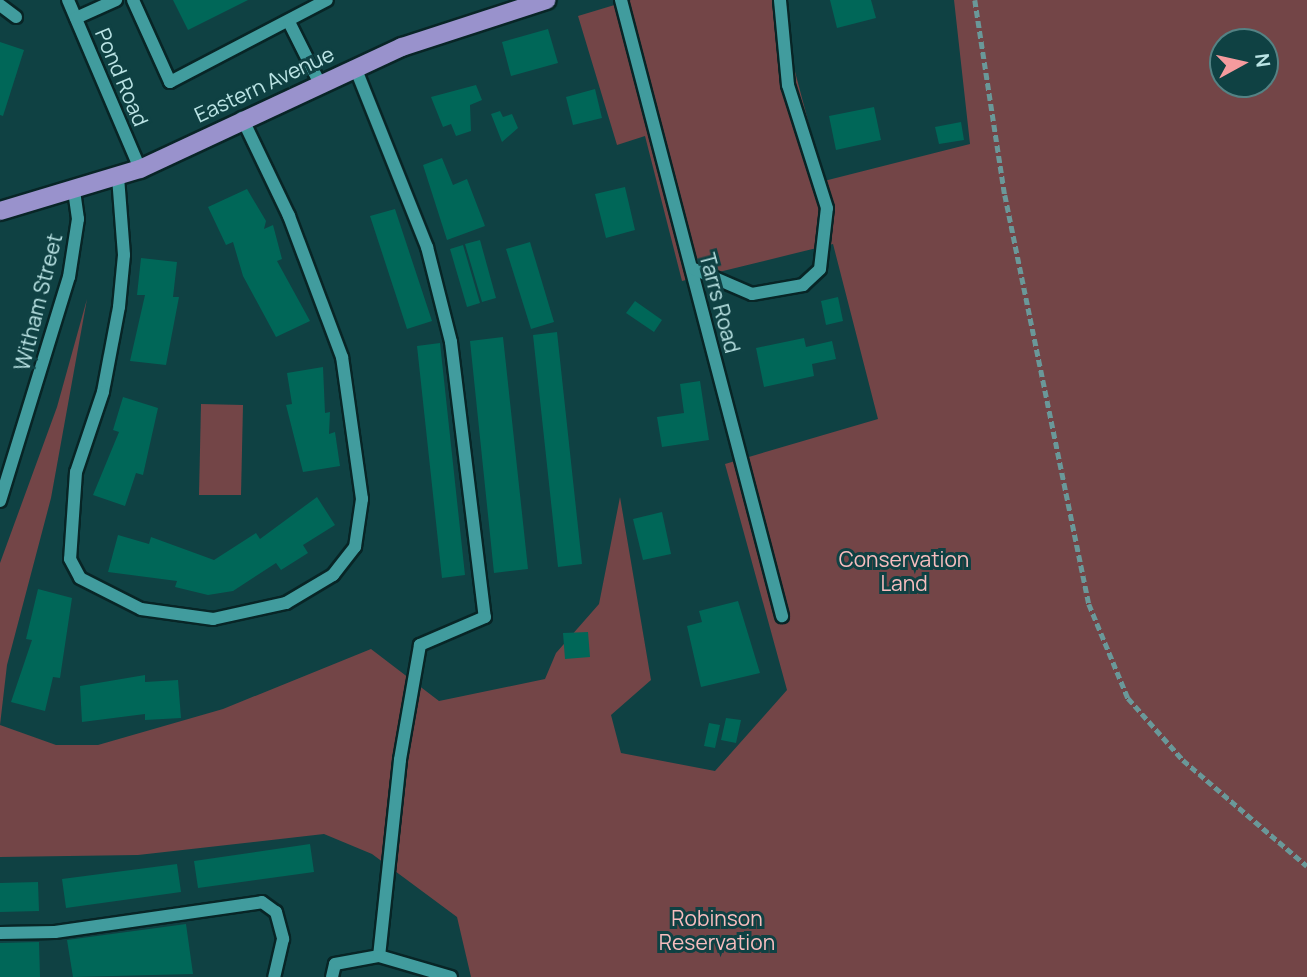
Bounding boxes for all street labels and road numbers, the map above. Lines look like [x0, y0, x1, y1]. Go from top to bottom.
street label: Pond Road [90, 24, 154, 130]
street label: Eastern Avenue [190, 41, 338, 127]
street label: Witham Street [9, 231, 67, 373]
street label: Tarrs Road [695, 250, 745, 356]

